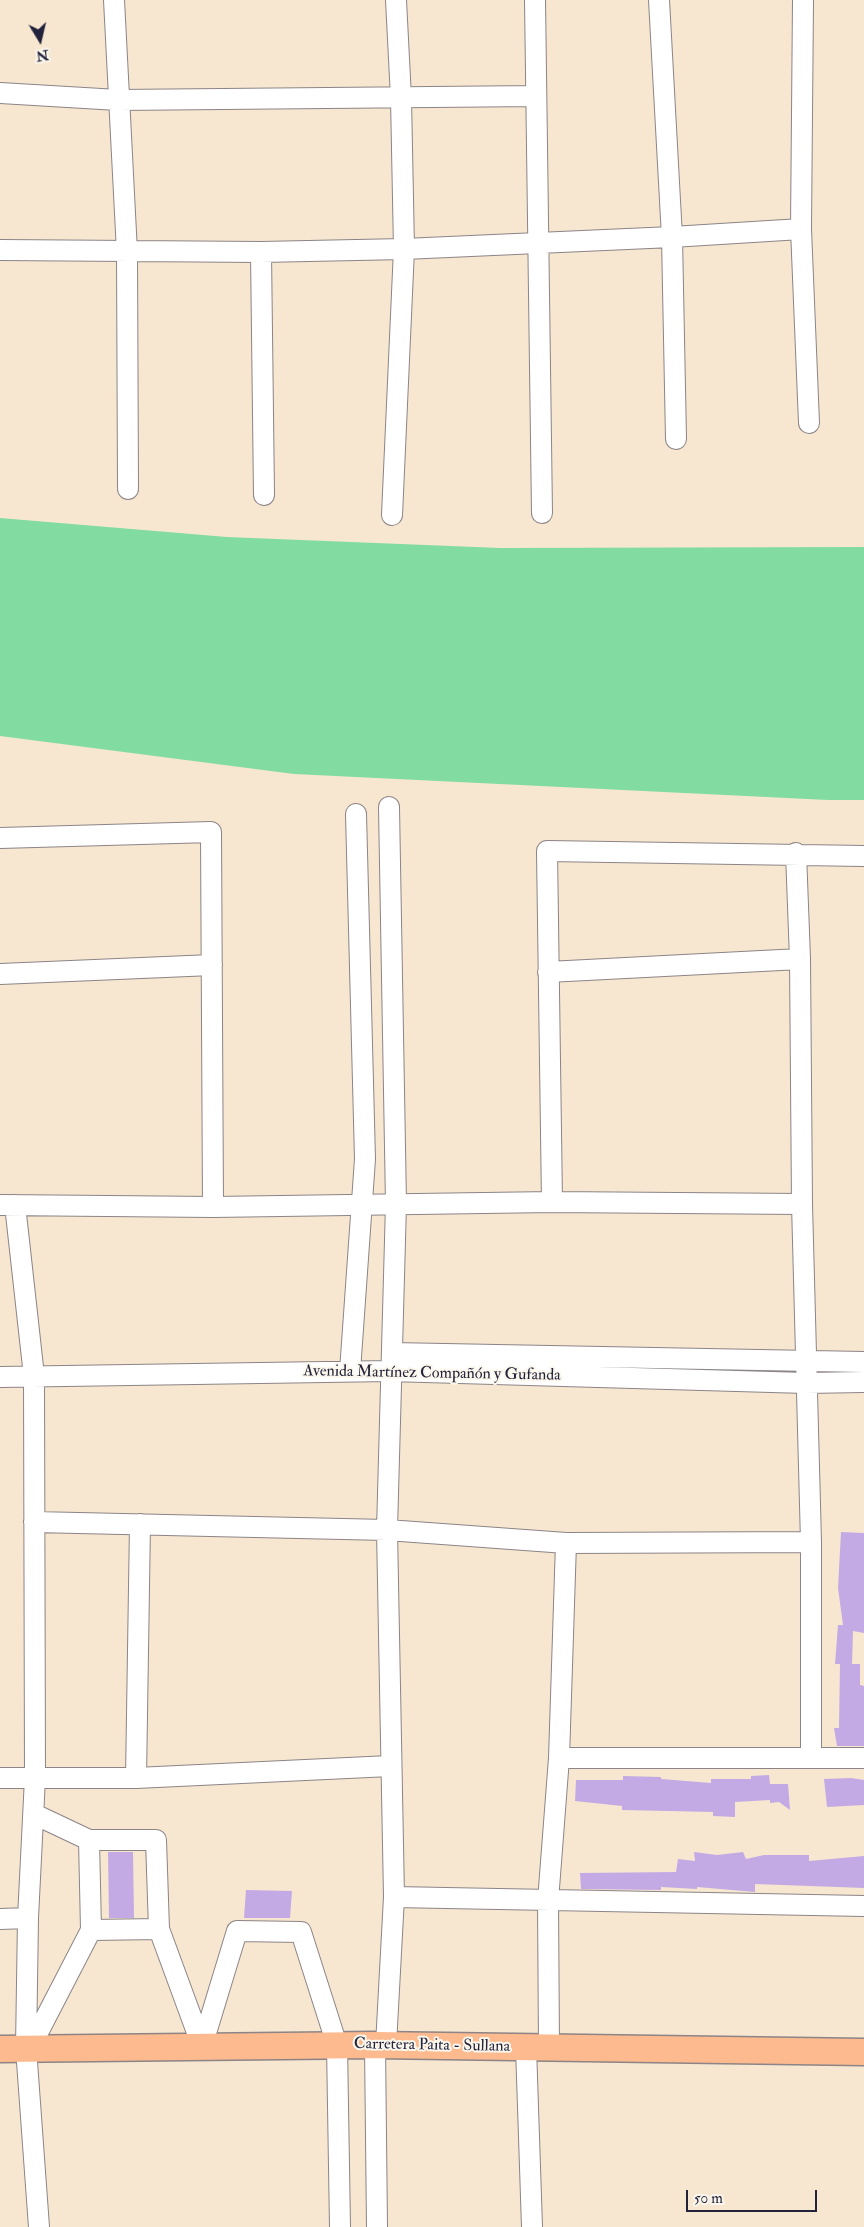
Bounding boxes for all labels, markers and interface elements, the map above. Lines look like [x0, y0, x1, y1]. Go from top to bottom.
north arrow [15, 15, 65, 65]
text: N [35, 46, 50, 65]
street label: Avenida Martínez Compañón y Gufanda [303, 1362, 561, 1386]
street label: Carretera Paita - Sullana [354, 2035, 510, 2057]
scale bar [689, 2180, 820, 2212]
text: 50 m [694, 2189, 723, 2208]

